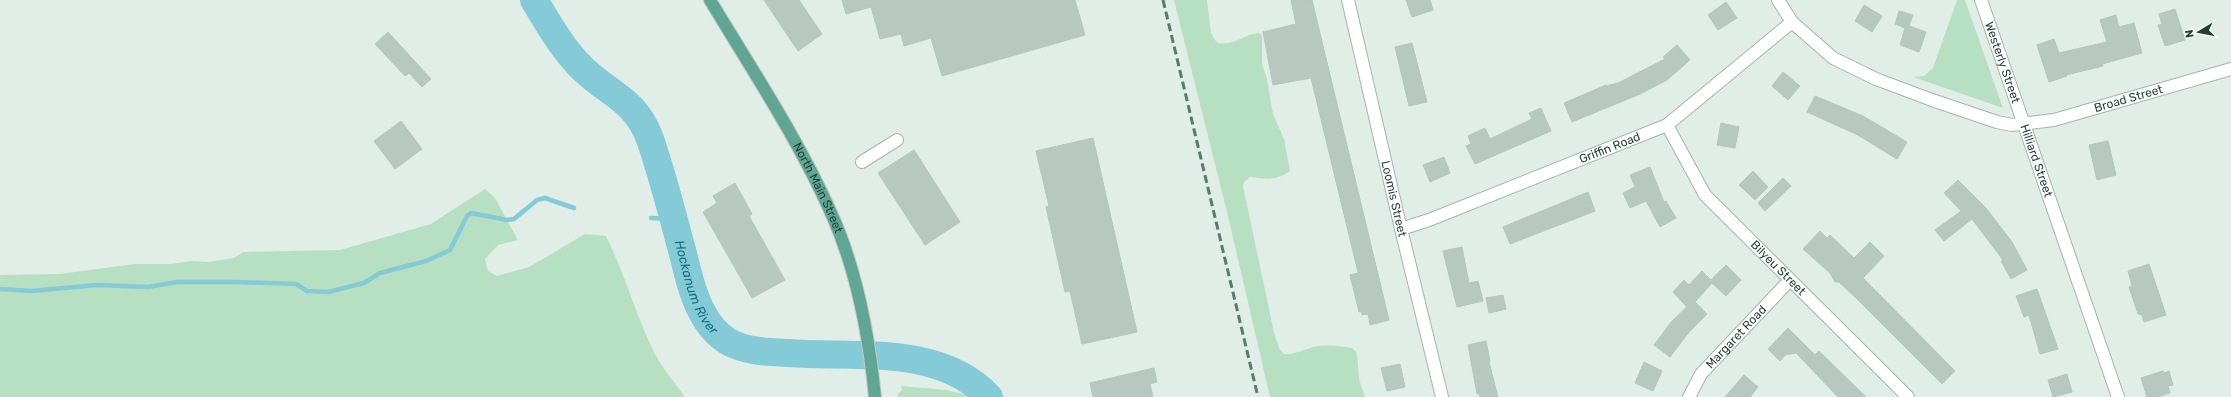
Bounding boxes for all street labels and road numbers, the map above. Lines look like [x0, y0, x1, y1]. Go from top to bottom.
street label: Westerly Street [1982, 20, 2023, 105]
street label: Broad Street [2092, 82, 2165, 115]
street label: Hilliard Street [2017, 122, 2056, 199]
street label: Griffin Road [1577, 129, 1642, 166]
street label: North Main Street [790, 140, 846, 235]
street label: Loomis Street [1378, 159, 1410, 239]
street label: Bilyeu Street [1748, 238, 1809, 298]
street label: Margaret Road [1703, 302, 1769, 371]

